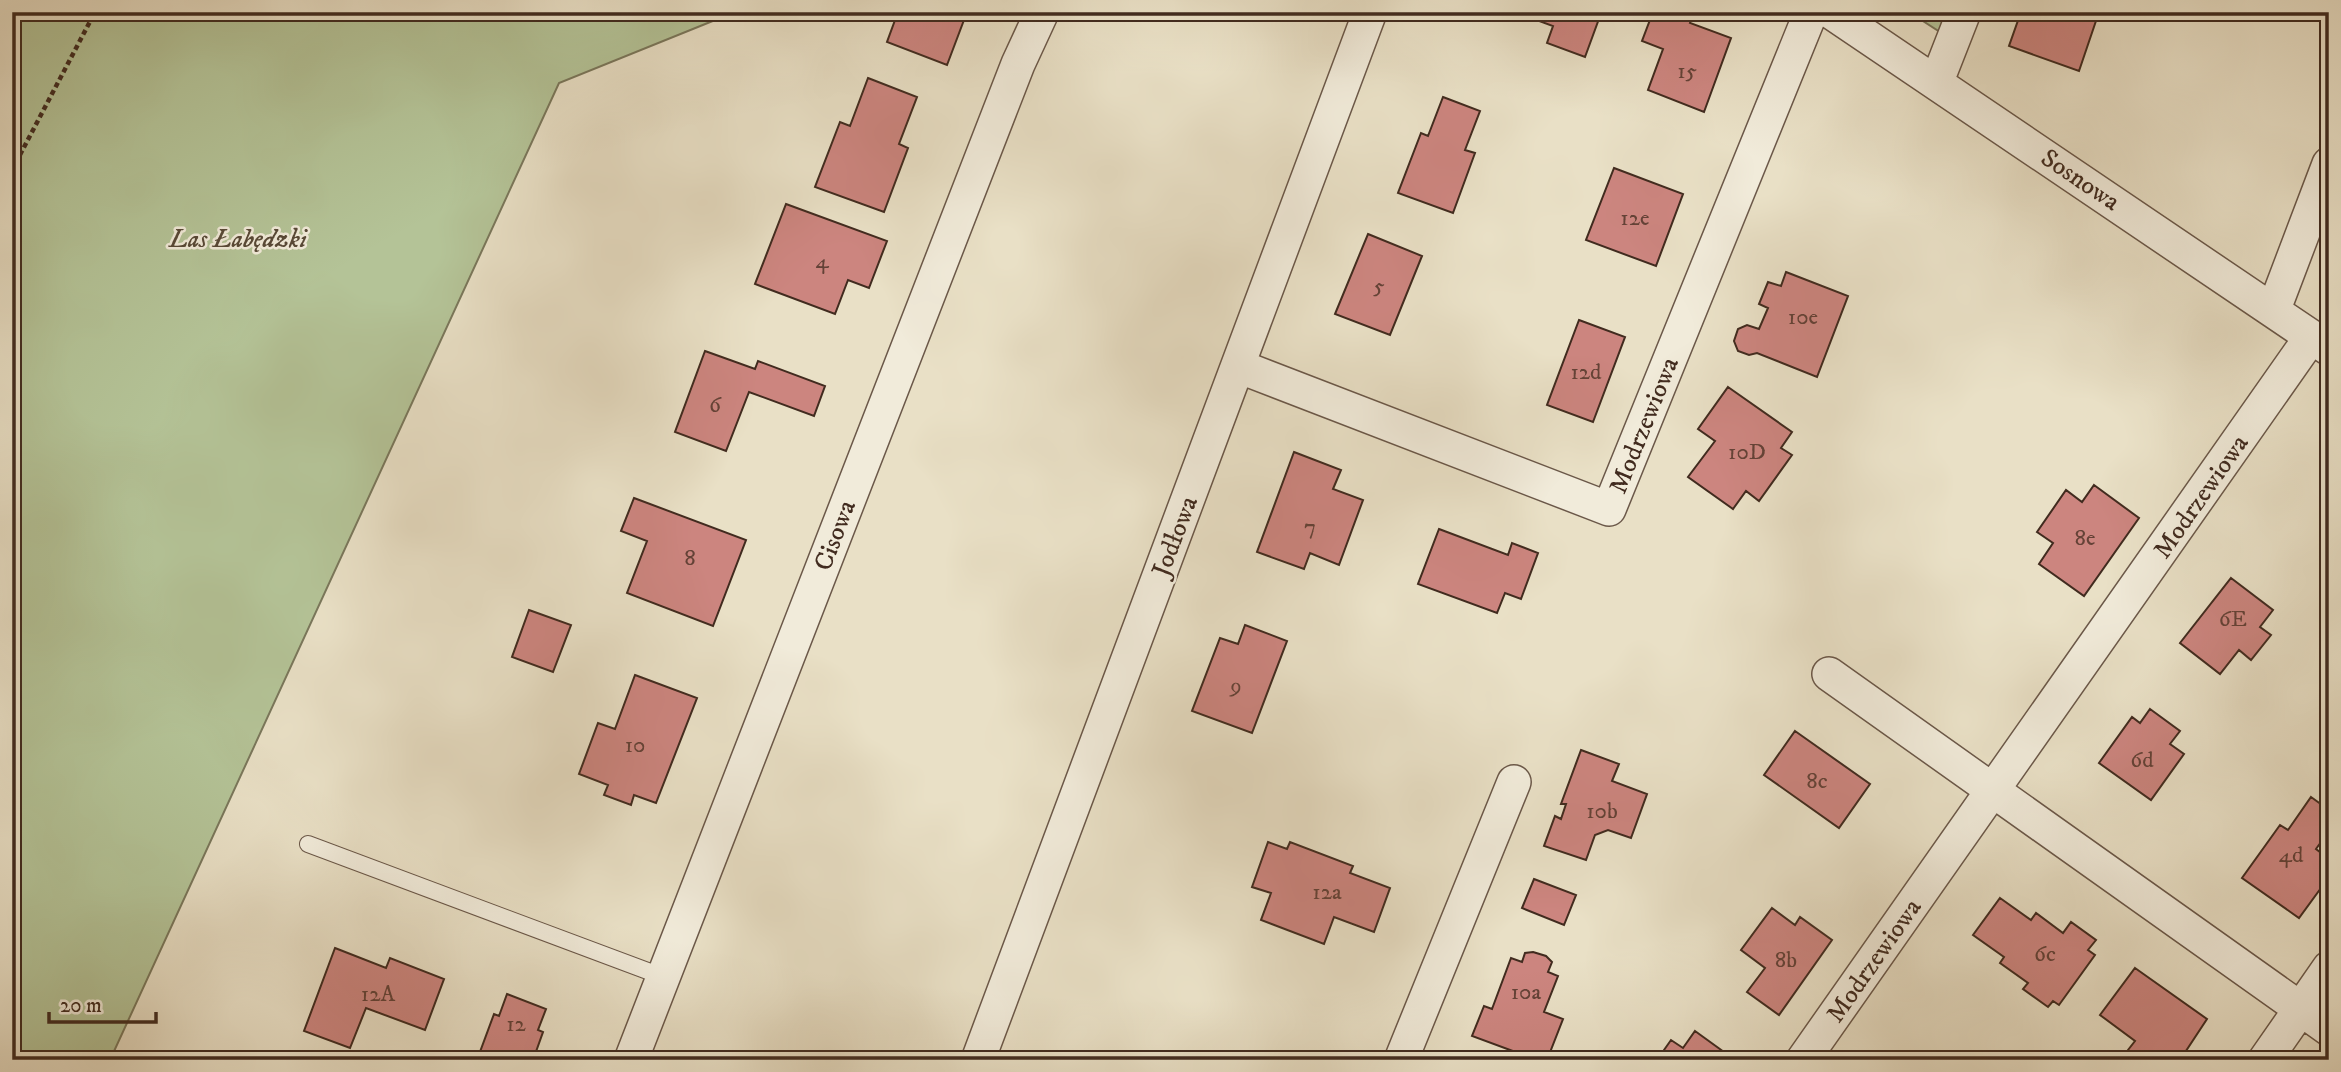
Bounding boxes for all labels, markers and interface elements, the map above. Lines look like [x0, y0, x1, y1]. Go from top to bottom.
house number: 15 [1677, 57, 1697, 86]
street label: Sosnowa [2034, 142, 2126, 219]
house number: 12e [1620, 204, 1650, 233]
park label: Las Łabędzki [167, 223, 309, 256]
house number: 4 [815, 247, 829, 276]
house number: 5 [1373, 272, 1385, 301]
house number: 10e [1788, 303, 1818, 332]
street label: Modrzewiowa [1602, 352, 1687, 499]
house number: 12d [1570, 358, 1602, 387]
house number: 6 [709, 391, 722, 420]
street label: Modrzewiowa [2146, 428, 2256, 565]
house number: 10D [1728, 438, 1766, 467]
street label: Jodłowa [1144, 492, 1206, 583]
street label: Cisowa [807, 496, 864, 575]
house number: 7 [1304, 513, 1316, 542]
house number: 8e [2074, 524, 2096, 553]
house number: 8 [684, 544, 696, 573]
house number: 6E [2219, 605, 2247, 634]
house number: 9 [1229, 672, 1242, 701]
house number: 10 [625, 731, 645, 760]
house number: 6d [2130, 746, 2154, 775]
house number: 8c [1806, 767, 1828, 796]
house number: 10b [1586, 797, 1618, 826]
house number: 4d [2279, 841, 2304, 870]
house number: 12a [1312, 878, 1342, 907]
street label: Modrzewiowa [1819, 892, 1929, 1029]
house number: 6c [2034, 940, 2056, 969]
house number: 8b [1775, 946, 1797, 975]
house number: 10a [1511, 978, 1541, 1007]
house number: 12A [361, 980, 396, 1009]
scale bar [49, 981, 156, 1025]
text: 20 m [60, 993, 102, 1019]
house number: 12 [506, 1010, 527, 1039]

